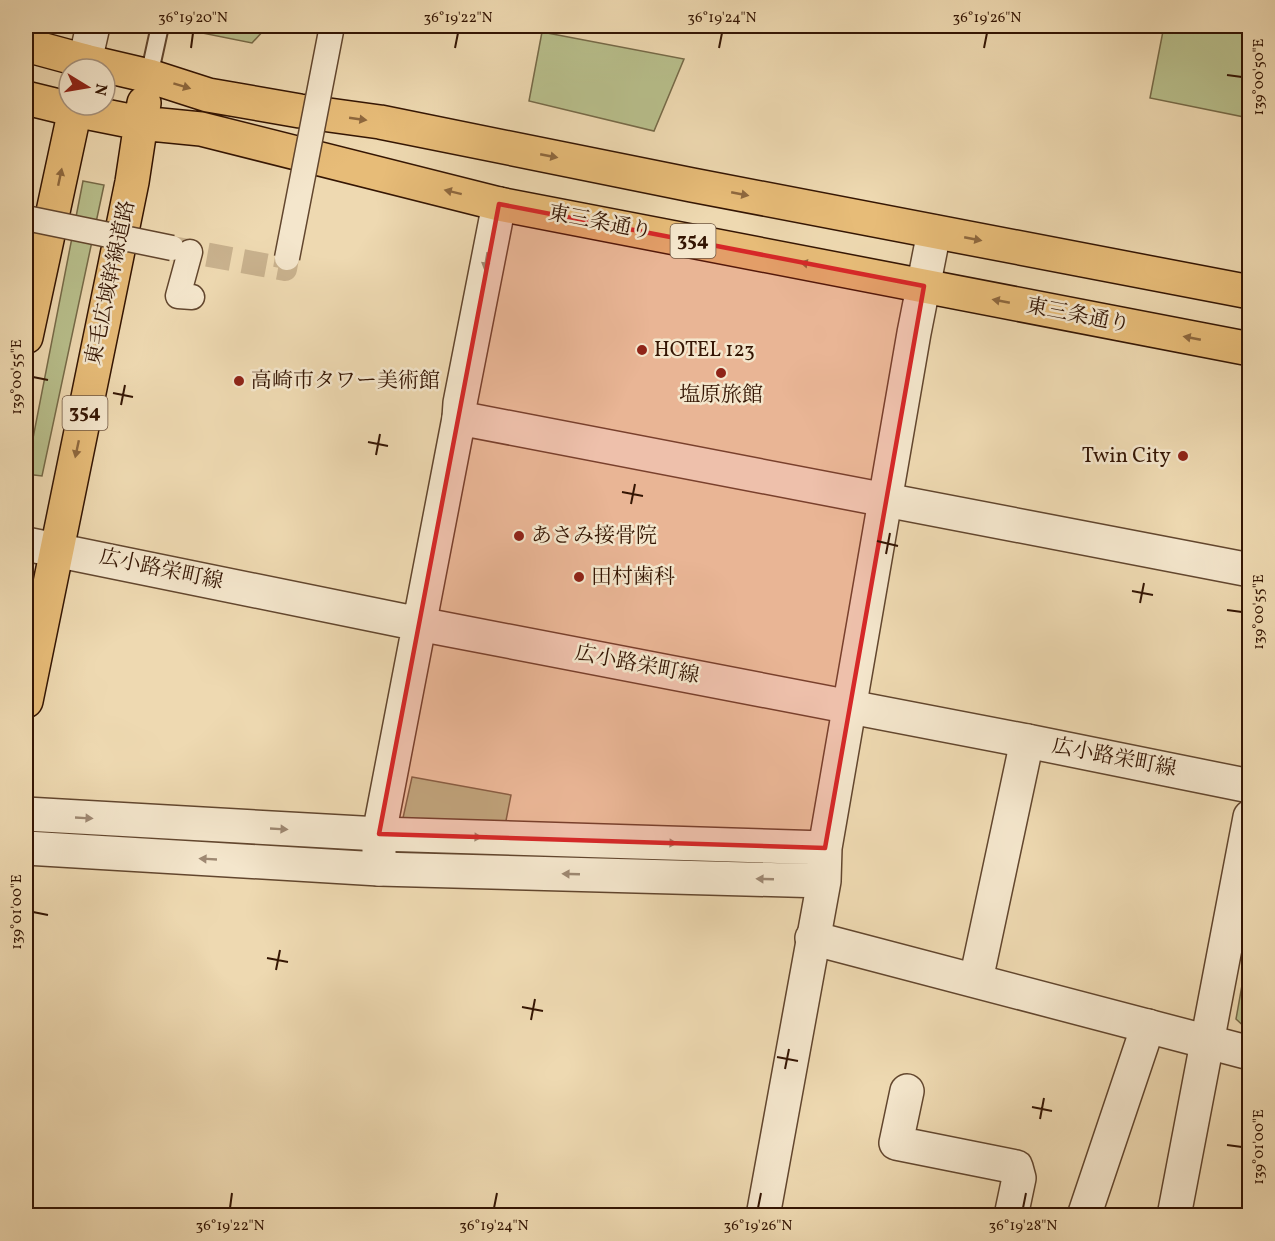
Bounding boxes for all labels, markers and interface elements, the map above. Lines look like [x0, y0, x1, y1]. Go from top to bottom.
text: 36°19'20"N [158, 8, 228, 29]
text: 36°19'22"N [423, 8, 493, 29]
text: 36°19'24"N [687, 8, 757, 29]
text: 36°19'26"N [953, 8, 1021, 29]
text: 139°00'50"E [1249, 39, 1270, 115]
north arrow [57, 57, 117, 117]
text: N [88, 82, 112, 98]
one-way arrow [173, 82, 191, 92]
one-way arrow [348, 114, 367, 124]
one-way arrow [540, 152, 559, 161]
one-way arrow [56, 167, 65, 186]
one-way arrow [444, 187, 462, 197]
one-way arrow [731, 190, 750, 199]
street label: 東毛広域幹線道路 [79, 198, 143, 368]
street label: 東三条通り [546, 199, 654, 247]
road number: 354 [670, 224, 716, 258]
one-way arrow [964, 235, 983, 244]
one-way arrow [482, 252, 491, 271]
one-way arrow [799, 259, 818, 268]
street label: 東三条通り [1024, 292, 1132, 340]
one-way arrow [991, 296, 1010, 305]
one-way arrow [1182, 333, 1201, 342]
place label: HOTEL 123 [654, 336, 755, 365]
text: 139°00'55"E [7, 339, 28, 415]
marker: HOTEL 123 [635, 343, 649, 357]
marker: 塩原旅館 [714, 366, 728, 380]
place label: 高崎市タワー美術館 [251, 367, 440, 396]
marker: 高崎市タワー美術館 [232, 374, 246, 388]
place label: 塩原旅館 [679, 381, 763, 410]
road number: 354 [62, 396, 107, 430]
one-way arrow [72, 439, 81, 458]
place label: Twin City [1082, 442, 1172, 471]
marker: Twin City [1176, 449, 1190, 463]
place label: あさみ接骨院 [531, 522, 657, 551]
marker: あさみ接骨院 [512, 529, 526, 543]
street label: 広小路栄町線 [96, 543, 226, 597]
place label: 田村歯科 [591, 563, 675, 592]
marker: 田村歯科 [572, 570, 586, 584]
text: 139°00'55"E [1249, 574, 1270, 650]
street label: 広小路栄町線 [572, 639, 702, 691]
street label: 広小路栄町線 [1049, 732, 1179, 784]
one-way arrow [74, 814, 93, 823]
one-way arrow [269, 824, 288, 833]
one-way arrow [464, 832, 483, 842]
one-way arrow [659, 838, 678, 848]
one-way arrow [198, 854, 217, 864]
one-way arrow [561, 869, 580, 879]
text: 139°01'00"E [7, 874, 28, 950]
one-way arrow [756, 875, 775, 884]
text: 139°01'00"E [1249, 1109, 1270, 1185]
text: 36°19'22"N [195, 1216, 265, 1237]
text: 36°19'24"N [459, 1216, 529, 1237]
text: 36°19'26"N [724, 1216, 792, 1237]
text: 36°19'28"N [989, 1216, 1057, 1237]

